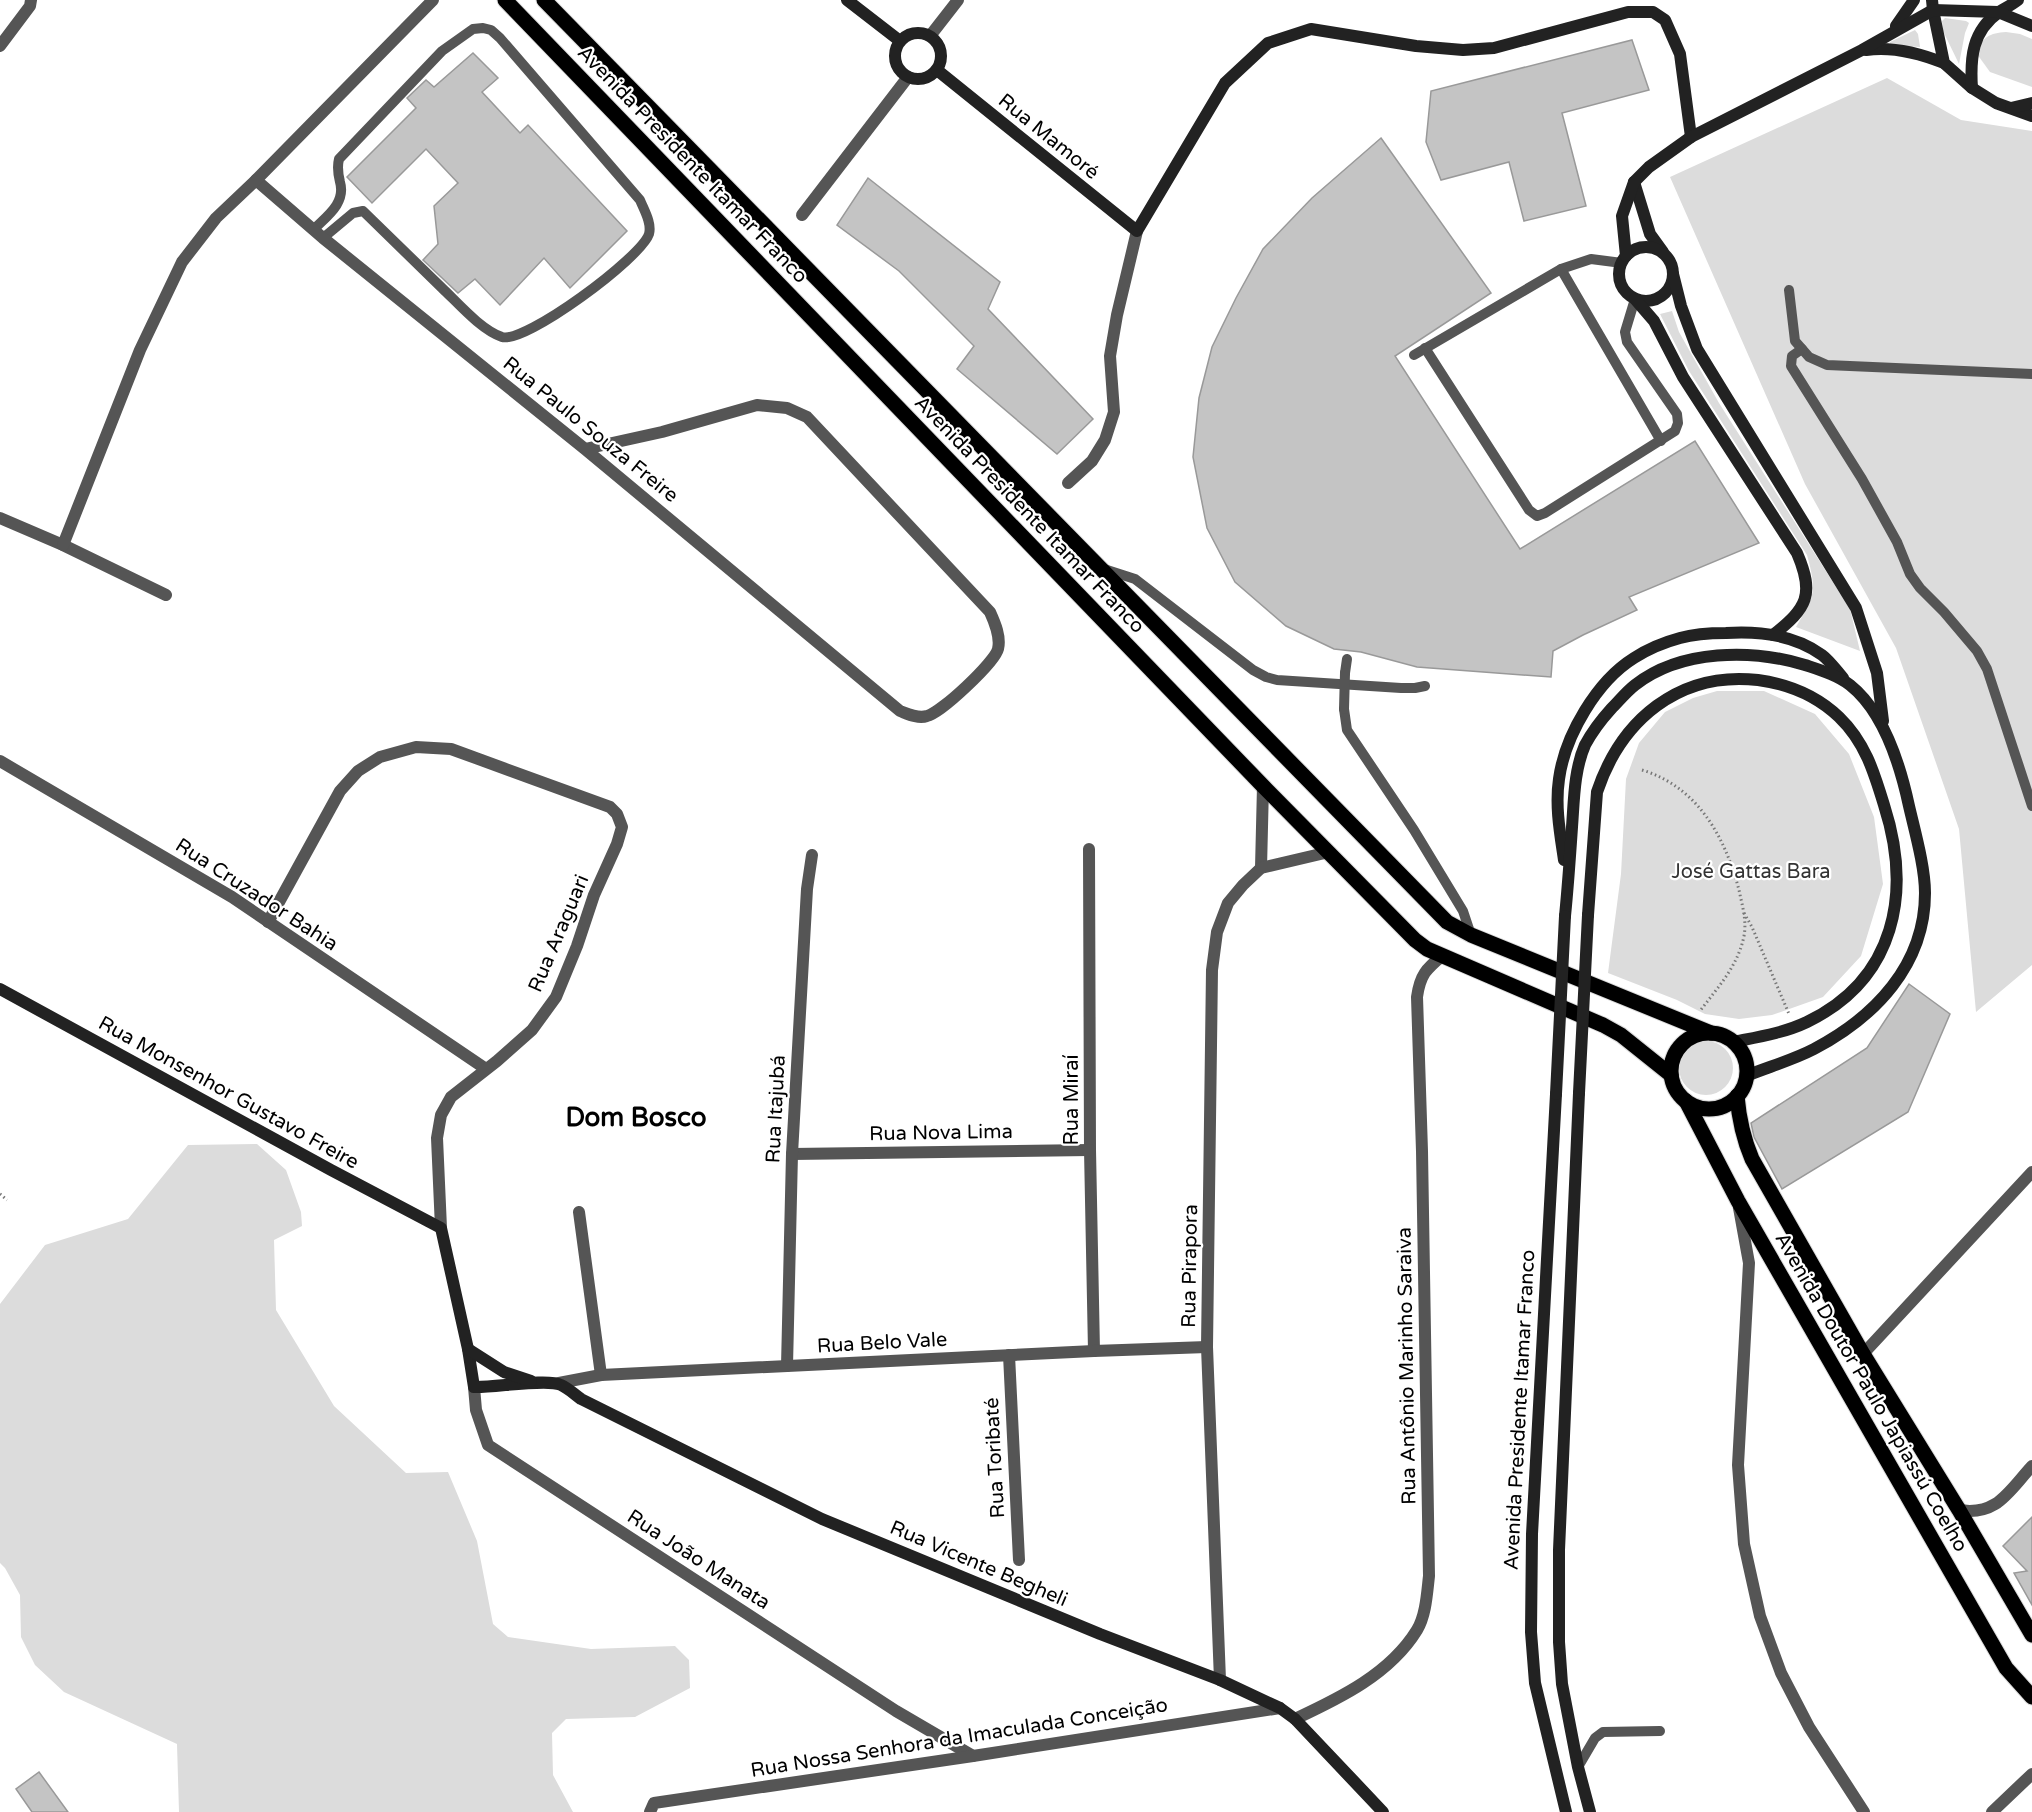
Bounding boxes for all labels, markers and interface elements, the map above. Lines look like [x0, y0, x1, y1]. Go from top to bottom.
street label: Avenida Presidente Itamar Franco [572, 41, 812, 288]
street label: Rua Mamoré [993, 89, 1104, 185]
street label: Rua Paulo Souza Freire [498, 352, 683, 508]
street label: Avenida Presidente Itamar Franco [909, 391, 1149, 638]
street label: Rua Cruzador Bahia [171, 833, 342, 956]
park label: José Gattas Bara [1671, 860, 1831, 884]
street label: Rua Araguari [523, 871, 594, 996]
street label: Rua Monsenhor Gustavo Freire [94, 1011, 363, 1175]
street label: Rua Itajubá [761, 1054, 791, 1164]
street label: Rua Miraí [1060, 1055, 1084, 1145]
district label: Dom Bosco [565, 1102, 707, 1133]
street label: Rua Nova Lima [869, 1120, 1013, 1146]
street label: Rua Pirapora [1177, 1204, 1203, 1328]
street label: Rua Antônio Marinho Saraiva [1393, 1227, 1421, 1505]
street label: Avenida Doutor Paulo Japiassú Coelho [1770, 1229, 1973, 1556]
street label: Avenida Presidente Itamar Franco [1500, 1249, 1540, 1571]
street label: Rua Belo Vale [816, 1328, 948, 1358]
street label: Rua Toribaté [980, 1397, 1010, 1519]
street label: Rua João Manata [622, 1505, 774, 1615]
street label: Rua Vicente Begheli [886, 1516, 1071, 1612]
street label: Rua Nossa Senhora da Imaculada Conceição [749, 1693, 1169, 1783]

